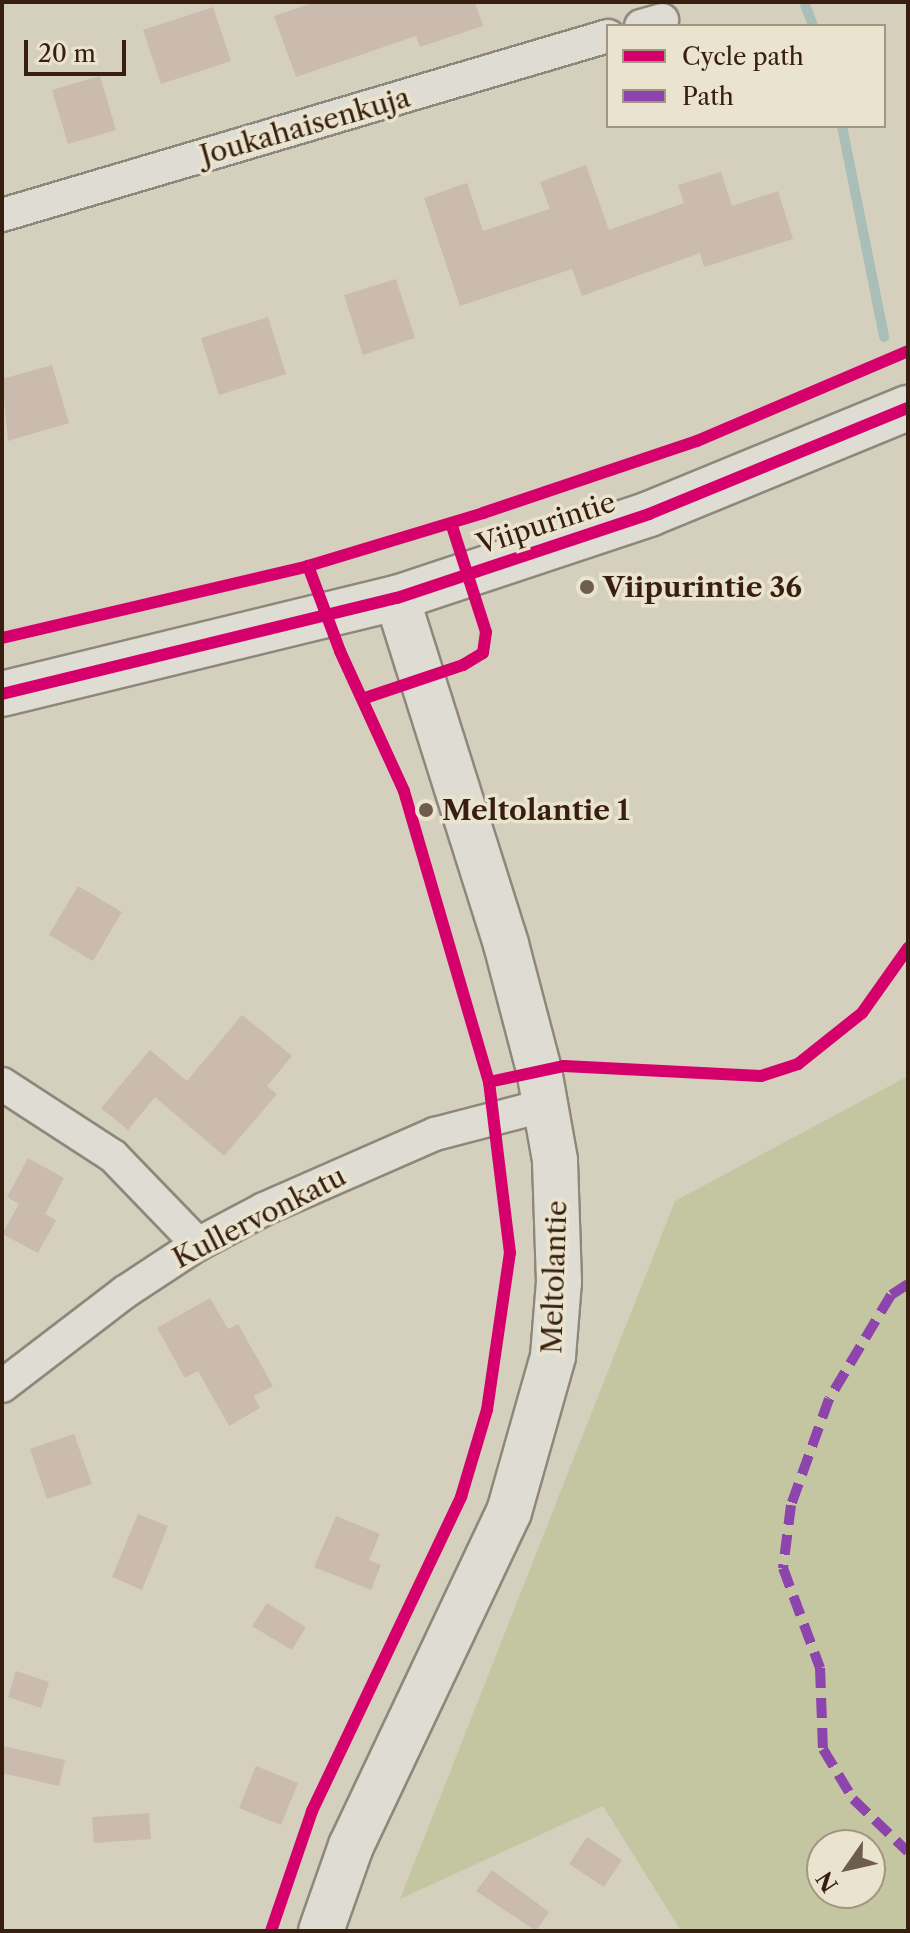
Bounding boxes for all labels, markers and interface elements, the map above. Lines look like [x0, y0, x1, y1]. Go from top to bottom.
scale bar [28, 24, 130, 74]
legend [606, 24, 886, 128]
text: 20 m [38, 39, 96, 68]
text: Cycle path [682, 42, 804, 71]
street label: Joukahaisenkuja [196, 80, 414, 172]
text: Path [682, 82, 734, 111]
street label: Viipurintie [472, 485, 620, 561]
place label: Viipurintie 36 [603, 570, 802, 604]
marker: Viipurintie 36 [578, 578, 596, 596]
place label: Meltolantie 1 [442, 793, 630, 827]
marker: Meltolantie 1 [417, 801, 435, 819]
street label: Kullervonkatu [167, 1159, 351, 1275]
street label: Meltolantie [535, 1200, 573, 1354]
north arrow [806, 1829, 886, 1909]
text: N [811, 1866, 844, 1897]

